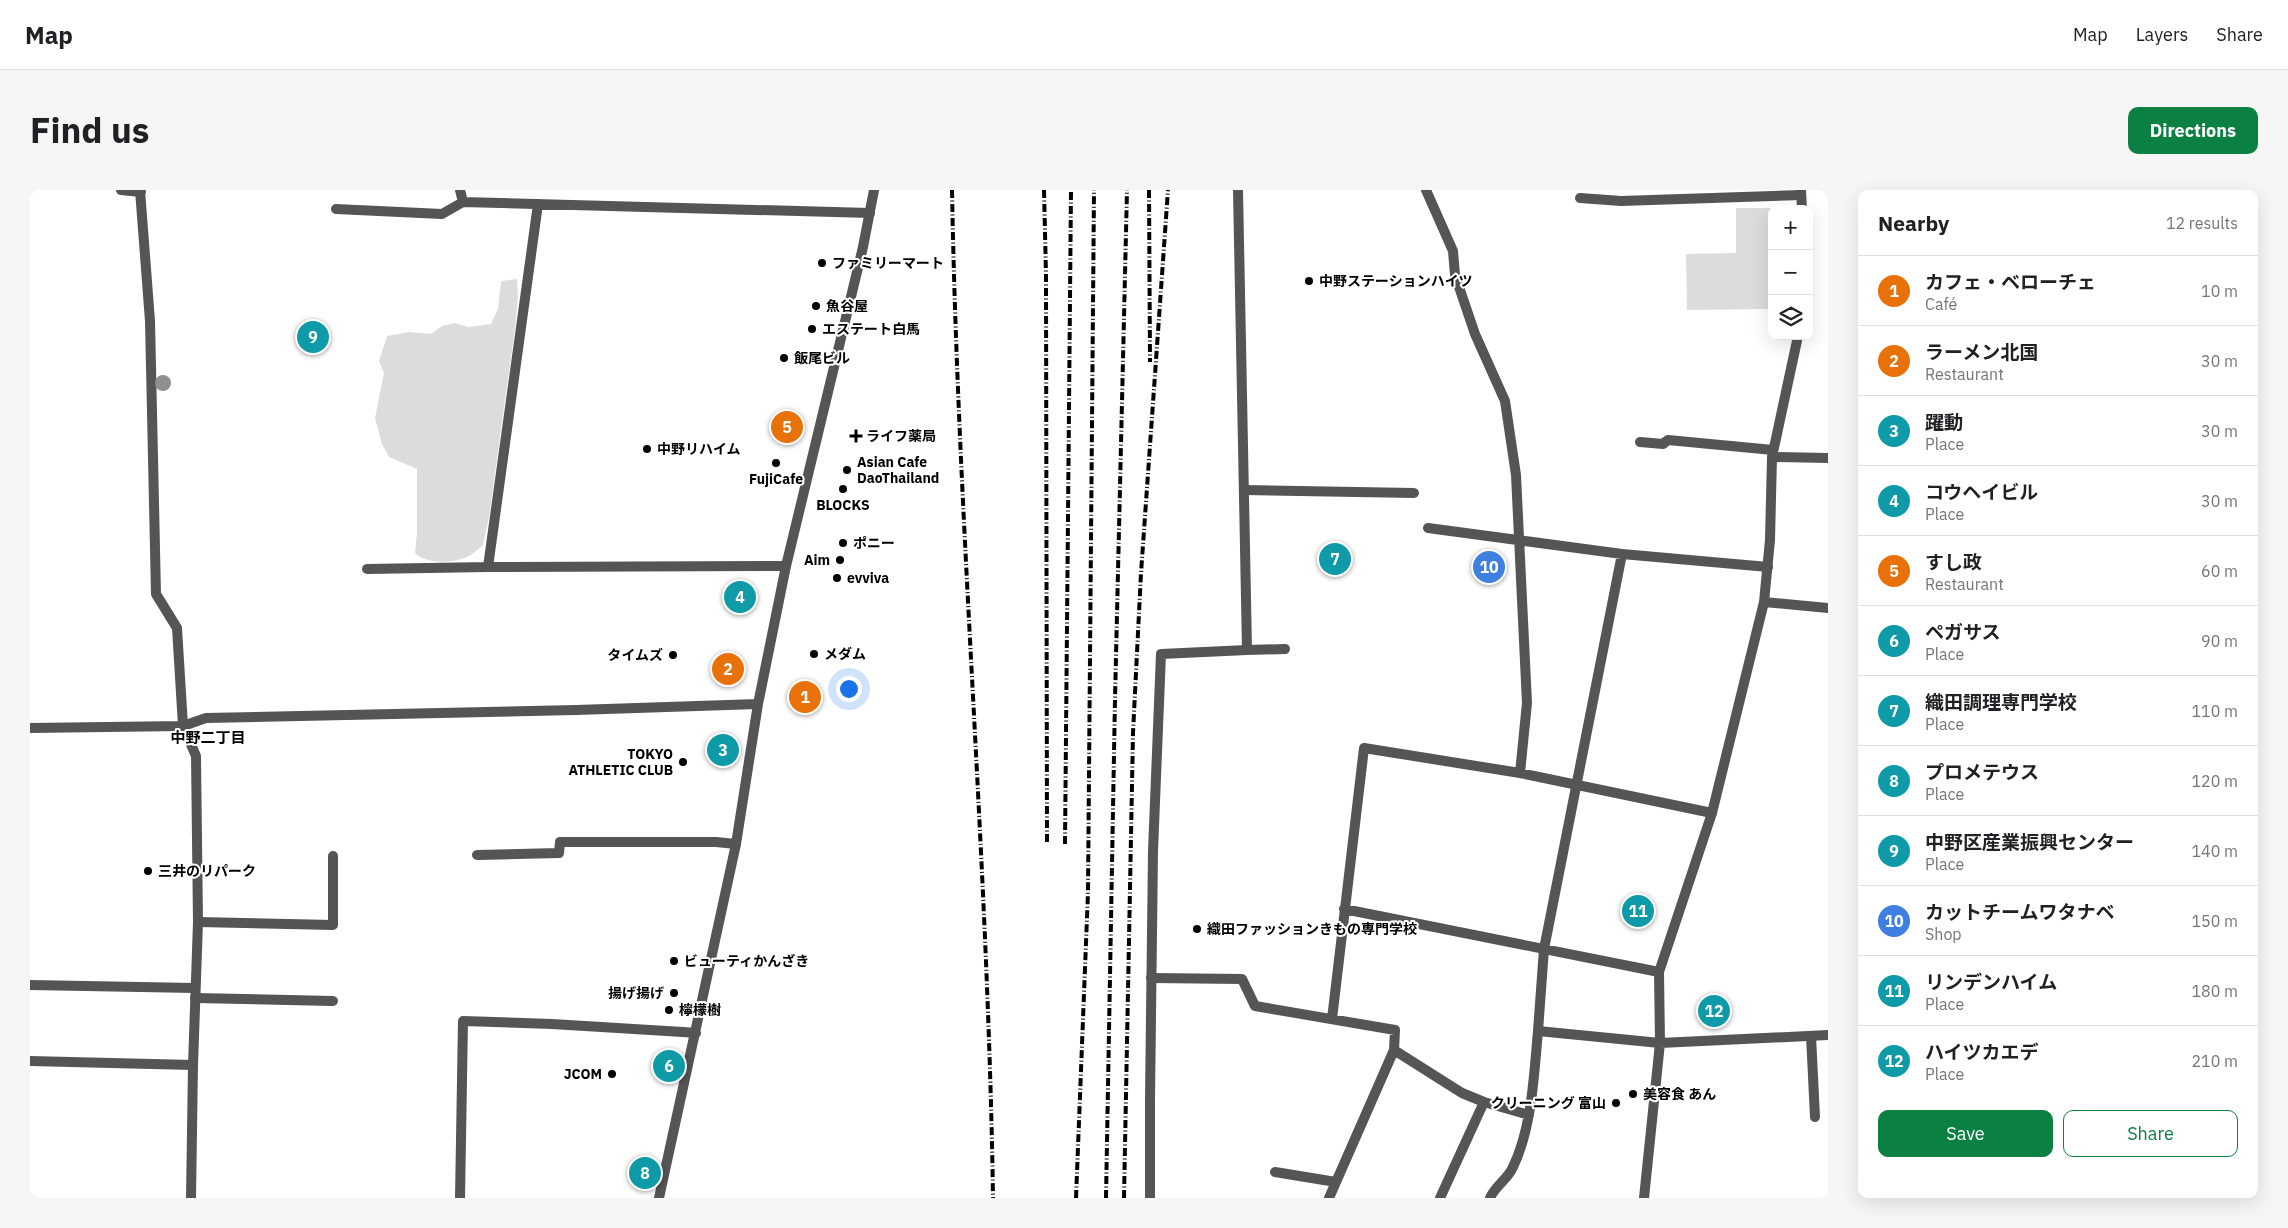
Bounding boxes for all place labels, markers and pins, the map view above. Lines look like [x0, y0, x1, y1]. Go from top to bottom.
place label: ファミリーマート [832, 254, 944, 272]
marker: ファミリーマート [816, 257, 828, 269]
place label: 中野ステーションハイツ [1319, 272, 1472, 290]
marker: 中野ステーションハイツ [1303, 275, 1315, 287]
place label: 魚谷屋 [826, 297, 868, 315]
marker: 魚谷屋 [810, 300, 822, 312]
pin: 9 [297, 318, 329, 356]
place label: エステート白馬 [822, 320, 920, 338]
marker: エステート白馬 [806, 323, 818, 335]
place label: 飯尾ビル [794, 349, 850, 367]
marker: 飯尾ビル [778, 352, 790, 364]
pin: 5 [771, 408, 803, 446]
place label: ライフ薬局 [866, 427, 936, 445]
marker: ライフ薬局 [850, 430, 862, 442]
place label: 中野リハイム [657, 440, 740, 458]
marker: 中野リハイム [641, 443, 653, 455]
place label: Asian Cafe DaoThailand [857, 453, 939, 487]
marker: FujiCafe [770, 457, 782, 469]
marker: Asian Cafe DaoThailand [841, 464, 853, 476]
place label: FujiCafe [749, 470, 803, 488]
marker: BLOCKS [837, 483, 849, 495]
place label: BLOCKS [816, 496, 870, 514]
place label: ポニー [853, 534, 895, 552]
marker: ポニー [837, 537, 849, 549]
pin: 7 [1319, 540, 1351, 578]
pin: 10 [1473, 548, 1505, 586]
place label: Aim [804, 551, 830, 569]
marker: Aim [834, 554, 846, 566]
place label: evviva [847, 569, 889, 587]
marker: evviva [831, 572, 843, 584]
pin: 4 [724, 578, 756, 616]
place label: メダム [824, 645, 866, 663]
place label: タイムズ [607, 646, 663, 664]
marker: メダム [808, 648, 820, 660]
marker: タイムズ [667, 649, 679, 661]
pin: 2 [712, 650, 744, 688]
pin: 1 [789, 678, 821, 716]
pin: 3 [707, 731, 739, 769]
place label: TOKYO ATHLETIC CLUB [568, 745, 673, 779]
marker: TOKYO ATHLETIC CLUB [677, 756, 689, 768]
place label: 三井のリパーク [158, 862, 256, 880]
marker: 三井のリパーク [142, 865, 154, 877]
pin: 11 [1622, 892, 1654, 930]
place label: 織田ファッションきもの専門学校 [1207, 920, 1417, 938]
marker: 織田ファッションきもの専門学校 [1191, 923, 1203, 935]
place label: ビューティかんざき [684, 952, 809, 970]
marker: ビューティかんざき [668, 955, 680, 967]
place label: 揚げ揚げ [608, 984, 664, 1002]
marker: 揚げ揚げ [668, 987, 680, 999]
pin: 12 [1698, 992, 1730, 1030]
place label: 檸檬樹 [679, 1001, 721, 1019]
marker: 檸檬樹 [663, 1004, 675, 1016]
pin: 6 [653, 1047, 685, 1085]
place label: JCOM [564, 1065, 602, 1083]
marker: JCOM [606, 1068, 618, 1080]
place label: 美容食 あん [1643, 1085, 1716, 1103]
marker: 美容食 あん [1627, 1088, 1639, 1100]
place label: クリーニング 富山 [1491, 1094, 1606, 1112]
marker: クリーニング 富山 [1610, 1097, 1622, 1109]
pin: 8 [629, 1154, 661, 1192]

